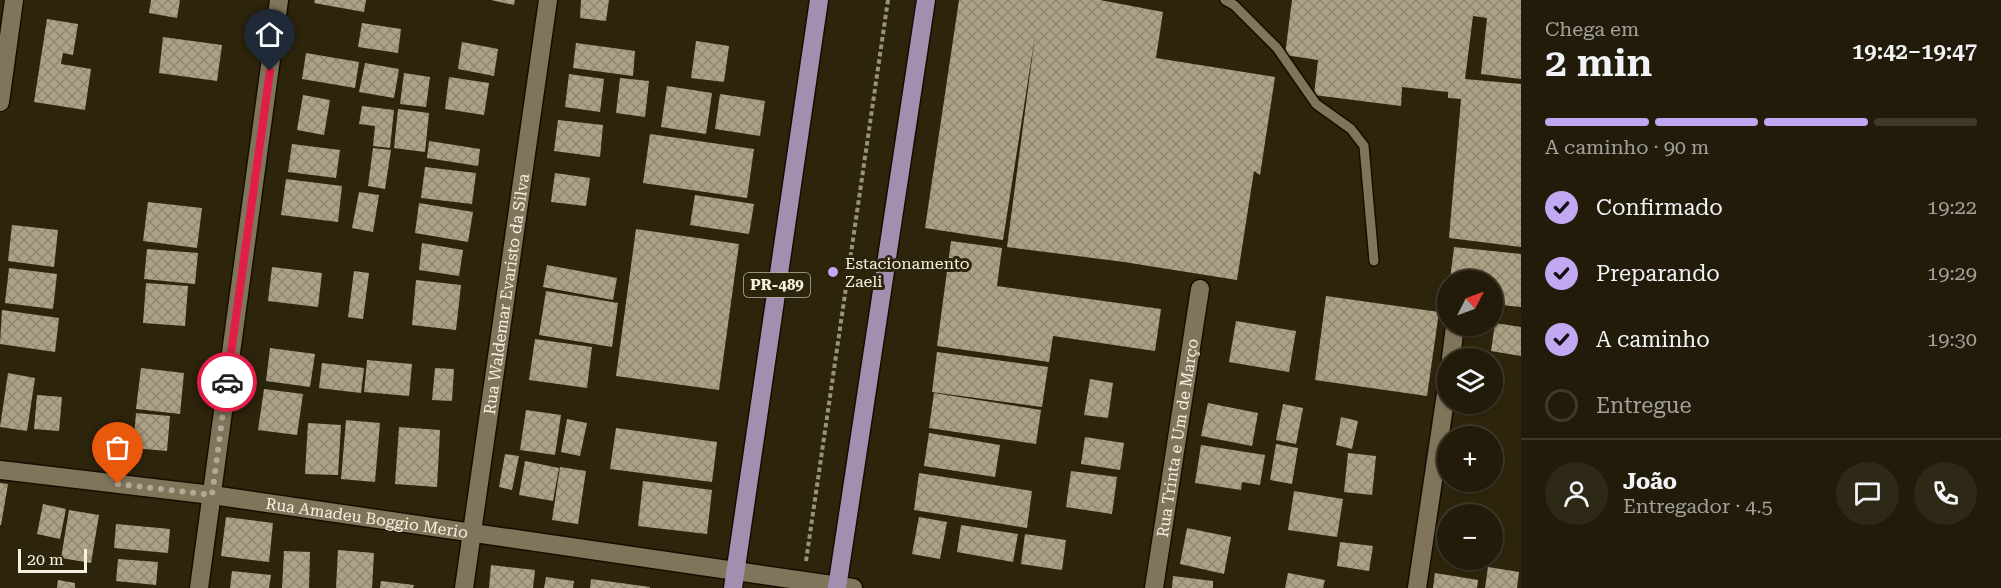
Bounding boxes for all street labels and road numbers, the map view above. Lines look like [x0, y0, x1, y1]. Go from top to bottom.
street label: Rua Waldemar Evaristo da Silva [480, 172, 533, 416]
road number: PR-489 [744, 273, 810, 297]
street label: Rua Trinta e Um de Março [1153, 337, 1202, 539]
street label: Rua Amadeu Boggio Merio [264, 494, 469, 542]

